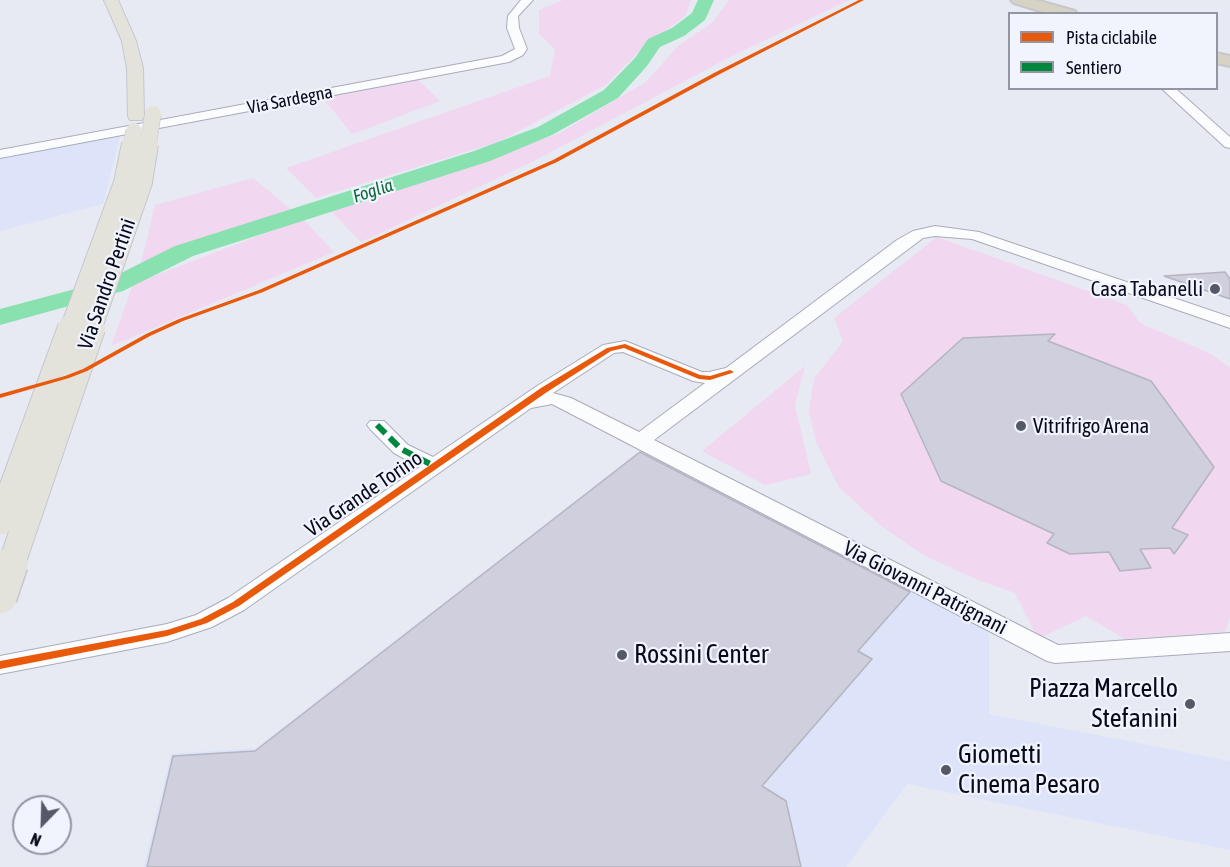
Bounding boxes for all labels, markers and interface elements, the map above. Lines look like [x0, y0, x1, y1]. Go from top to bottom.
legend [1008, 12, 1218, 90]
text: Pista ciclabile [1066, 27, 1157, 48]
text: Sentiero [1066, 57, 1122, 78]
street label: Via Sardegna [245, 81, 335, 119]
water label: Foglia [350, 174, 396, 208]
street label: Via Sandro Pertini [73, 215, 141, 353]
place label: Casa Tabanelli [1091, 276, 1203, 302]
marker: Casa Tabanelli [1208, 282, 1222, 296]
place label: Vitrifrigo Arena [1033, 413, 1149, 439]
marker: Vitrifrigo Arena [1014, 419, 1028, 433]
street label: Via Grande Torino [301, 446, 427, 542]
street label: Via Giovanni Patrignani [839, 536, 1011, 640]
place label: Rossini Center [634, 639, 769, 671]
marker: Rossini Center [615, 648, 629, 662]
place label: Piazza Marcello Stefanini [1029, 673, 1178, 734]
marker: Piazza Marcello Stefanini [1183, 697, 1197, 711]
place label: Giometti Cinema Pesaro [958, 739, 1100, 800]
marker: Giometti Cinema Pesaro [939, 763, 953, 777]
north arrow [12, 795, 72, 855]
text: N [28, 830, 44, 850]

